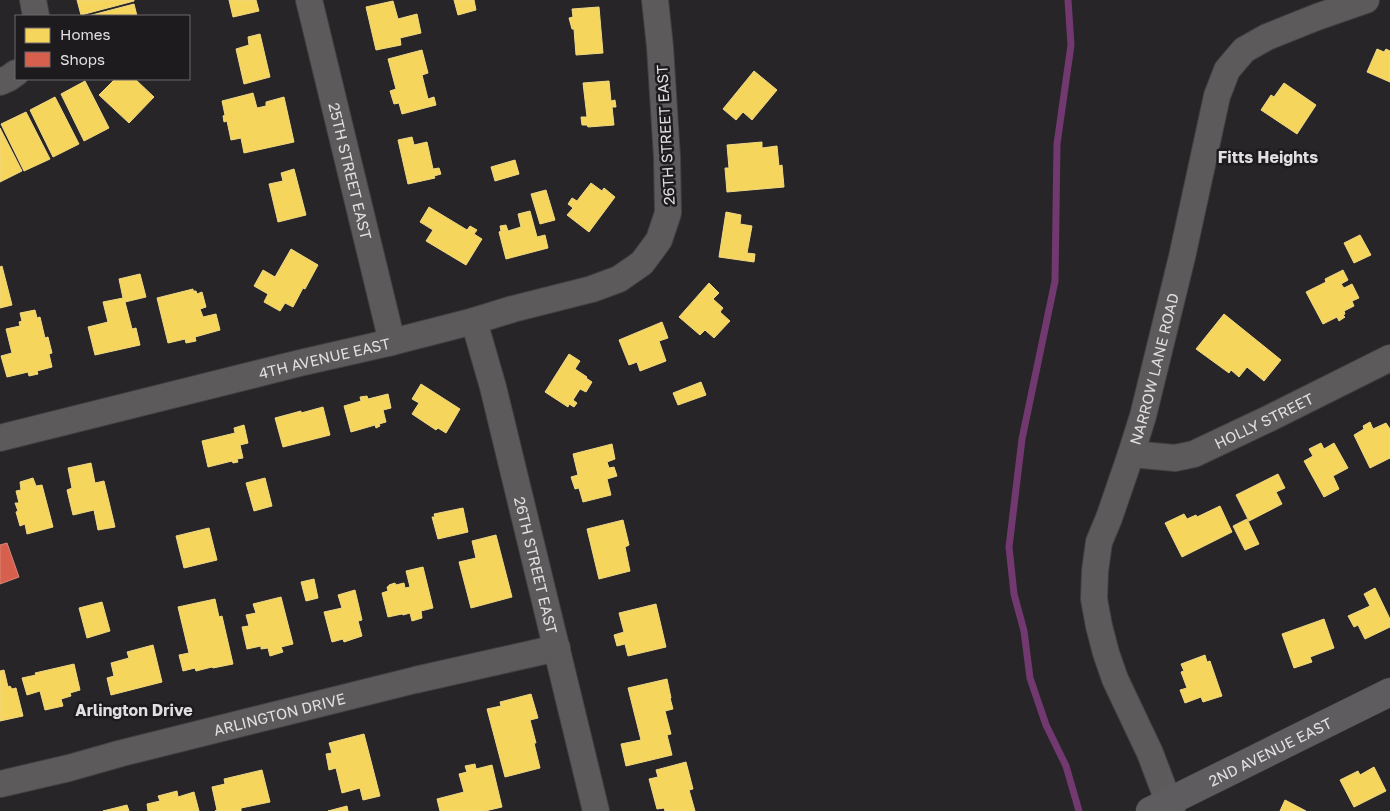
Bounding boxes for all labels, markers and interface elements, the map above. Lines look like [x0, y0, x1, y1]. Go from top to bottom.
legend [15, 15, 190, 80]
text: Homes [60, 25, 110, 43]
text: Shops [60, 50, 105, 68]
street label: 26TH STREET EAST [652, 64, 678, 206]
street label: 25TH STREET EAST [325, 101, 376, 241]
district label: Fitts Heights [1218, 147, 1318, 167]
street label: NARROW LANE ROAD [1126, 291, 1182, 447]
street label: 4TH AVENUE EAST [257, 334, 392, 382]
street label: HOLLY STREET [1211, 389, 1316, 452]
street label: 26TH STREET EAST [511, 495, 562, 636]
street label: ARLINGTON DRIVE [212, 689, 347, 739]
district label: Arlington Drive [75, 700, 193, 720]
street label: 2ND AVENUE EAST [1205, 713, 1335, 790]

